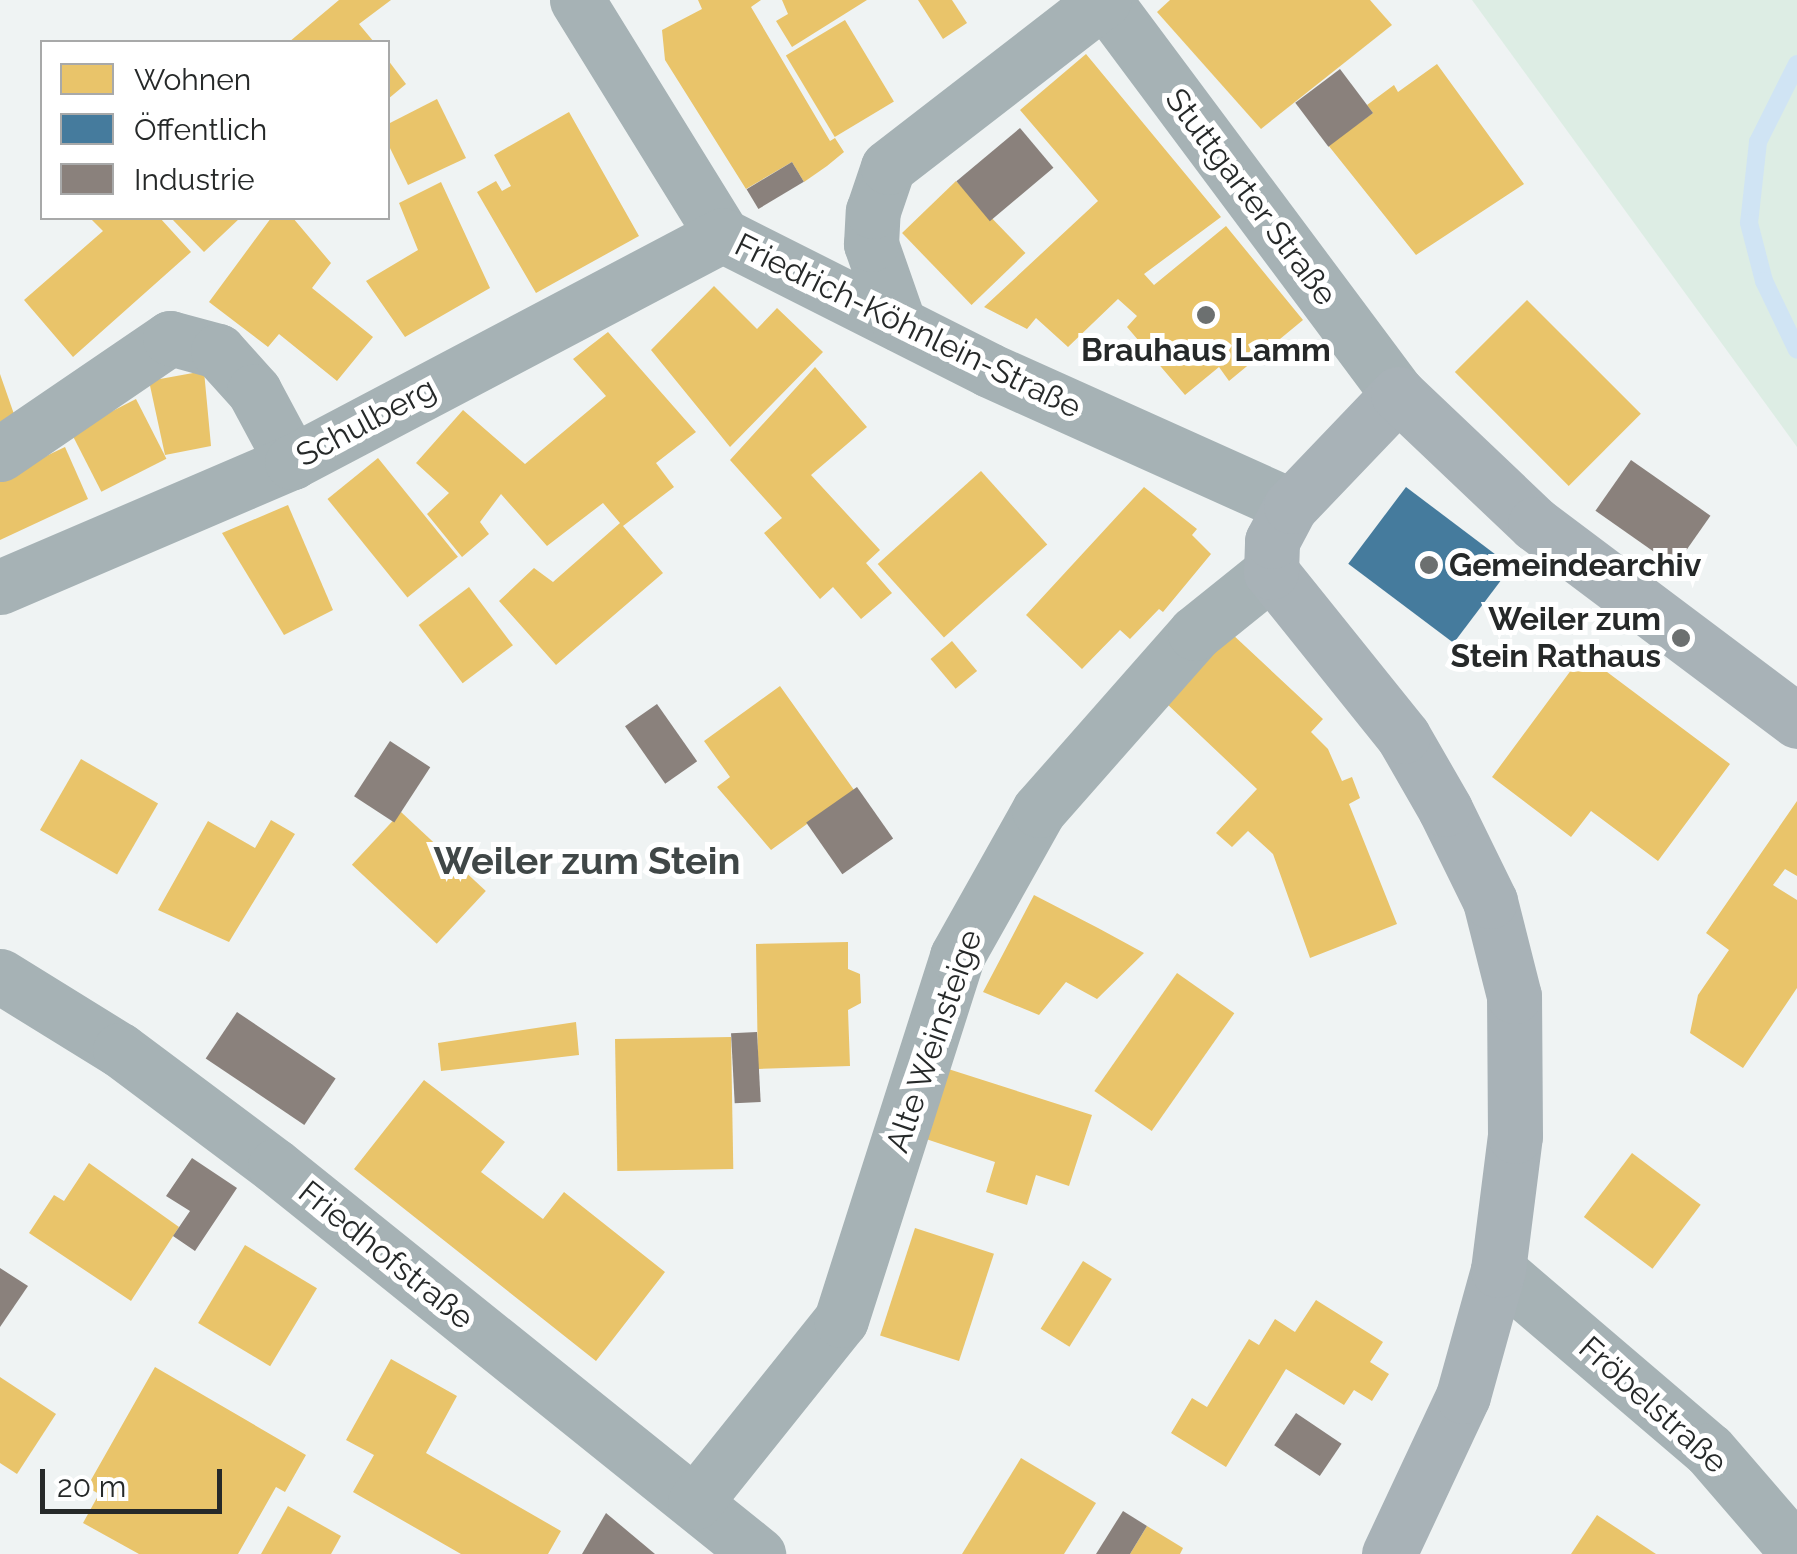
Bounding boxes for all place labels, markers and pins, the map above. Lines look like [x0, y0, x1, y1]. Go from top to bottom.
marker: Brauhaus Lamm [1195, 304, 1217, 326]
place label: Brauhaus Lamm [1081, 331, 1331, 369]
place label: Gemeindearchiv [1449, 546, 1701, 584]
marker: Gemeindearchiv [1418, 554, 1440, 576]
place label: Weiler zum Stein Rathaus [1451, 601, 1661, 676]
marker: Weiler zum Stein Rathaus [1670, 627, 1692, 649]

